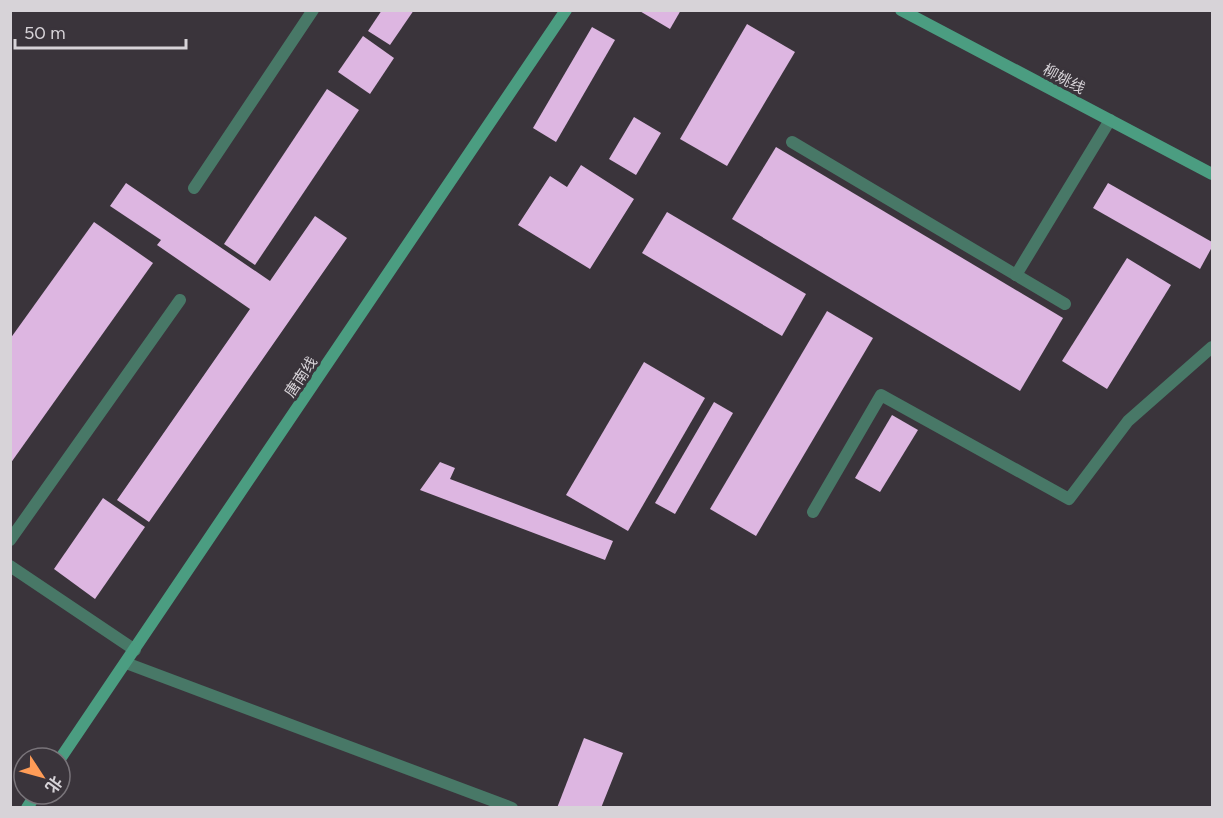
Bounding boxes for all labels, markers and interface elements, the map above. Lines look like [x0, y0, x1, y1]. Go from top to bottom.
scale bar [15, 12, 186, 50]
text: 50 m [24, 22, 66, 44]
street label: 柳姚线 [1040, 60, 1088, 98]
street label: 唐南线 [281, 353, 321, 401]
north arrow [12, 746, 72, 806]
text: 北 [41, 772, 66, 797]

